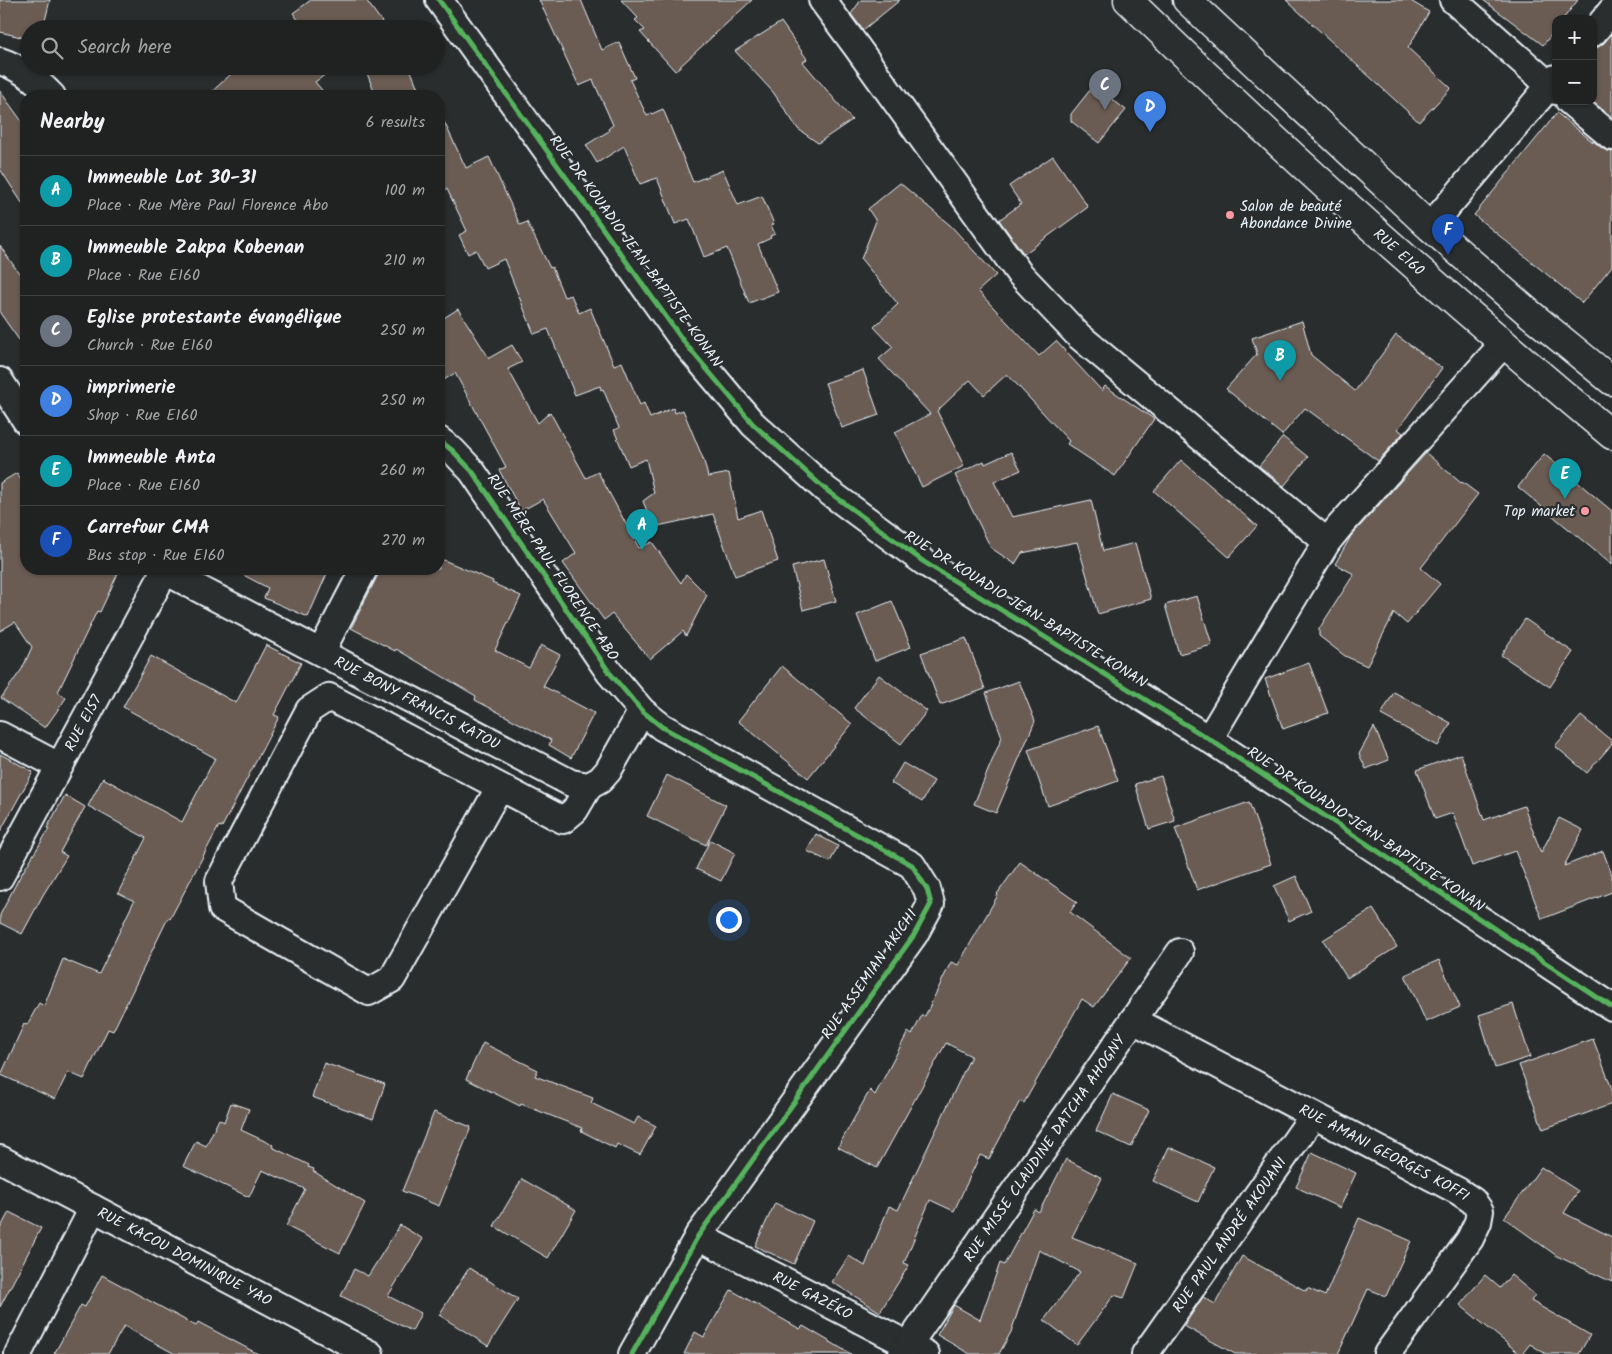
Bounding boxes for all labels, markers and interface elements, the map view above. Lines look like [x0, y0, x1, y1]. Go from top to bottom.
map controls [1552, 15, 1597, 105]
button: + [1552, 15, 1597, 60]
search box [20, 20, 445, 75]
text: Search here [78, 33, 172, 63]
icon: search [38, 34, 66, 62]
button: − [1552, 60, 1597, 105]
pin: C [1089, 69, 1121, 110]
pin: D [1134, 91, 1166, 132]
text: Nearby [40, 106, 105, 139]
text: 6 results [366, 110, 425, 135]
street label: RUE DR KOUADIO JEAN-BAPTISTE KONAN [542, 130, 728, 373]
text: Immeuble Lot 30-31 [87, 163, 256, 193]
text: A [51, 178, 61, 203]
text: 100 m [385, 178, 425, 203]
text: Place · Rue Mère Paul Florence Abo [87, 193, 328, 218]
place label: Salon de beauté Abondance Divine [1240, 195, 1352, 236]
marker: Salon de beauté Abondance Divine [1224, 209, 1236, 221]
pin: F [1432, 214, 1464, 255]
street label: RUE E160 [1367, 223, 1430, 282]
text: Immeuble Zakpa Kobenan [87, 233, 304, 263]
text: B [51, 248, 61, 273]
text: 210 m [384, 248, 425, 273]
text: Place · Rue E160 [87, 263, 200, 288]
text: Eglise protestante évangélique [87, 303, 341, 333]
text: C [51, 318, 61, 343]
text: 250 m [380, 318, 425, 343]
text: Church · Rue E160 [87, 333, 212, 358]
pin: B [1264, 340, 1296, 381]
text: imprimerie [87, 373, 175, 403]
text: D [51, 388, 61, 413]
text: 250 m [380, 388, 425, 413]
text: Shop · Rue E160 [87, 403, 198, 428]
text: Immeuble Anta [87, 443, 216, 473]
text: E [52, 458, 60, 483]
text: 260 m [380, 458, 425, 483]
pin: E [1549, 458, 1581, 499]
street label: RUE MÈRE PAUL FLORENCE ABO [480, 469, 624, 666]
text: Place · Rue E160 [87, 473, 200, 498]
place label: Top market [1503, 500, 1575, 524]
marker: Top market [1579, 505, 1591, 517]
pin: A [626, 509, 658, 550]
text: Carrefour CMA [87, 513, 210, 543]
street label: RUE DR KOUADIO JEAN-BAPTISTE KONAN [899, 525, 1152, 695]
text: F [52, 528, 60, 553]
text: 270 m [381, 528, 425, 553]
text: Bus stop · Rue E160 [87, 543, 225, 568]
street label: RUE BONY FRANCIS KATOU [330, 650, 504, 757]
street label: RUE E157 [59, 690, 109, 756]
street label: RUE DR KOUADIO JEAN-BAPTISTE KONAN [1242, 741, 1489, 919]
street label: RUE ASSEMIAN AKICHI [816, 904, 924, 1045]
your location [716, 907, 742, 933]
street label: RUE MISSE CLAUDINE DATCHA AHOGNY [958, 1029, 1133, 1268]
street label: RUE AMANI GEORGES KOFFI [1294, 1098, 1474, 1208]
street label: RUE PAUL ANDRÉ AKOUANI [1167, 1152, 1294, 1318]
street label: RUE KACOU DOMINIQUE YAO [93, 1201, 276, 1313]
street label: RUE GAZÉKO [768, 1266, 856, 1327]

